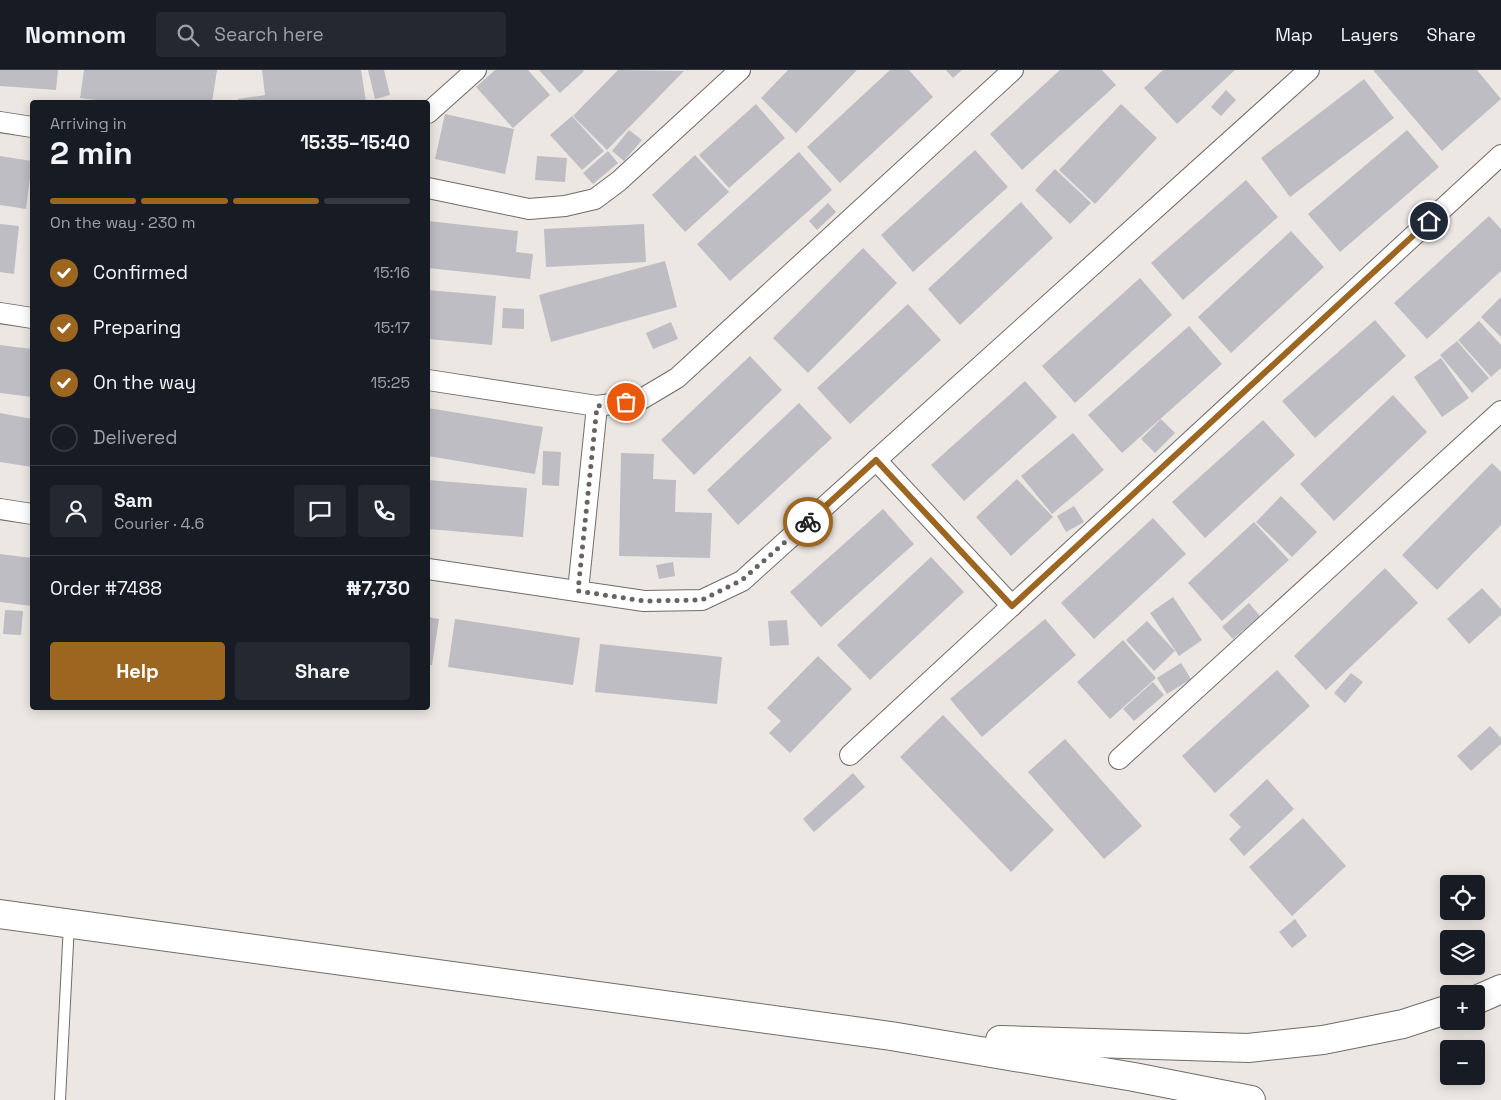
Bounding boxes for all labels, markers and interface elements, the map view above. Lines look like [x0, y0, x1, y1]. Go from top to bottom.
search box [156, 12, 506, 57]
text: Nomnom [25, 19, 126, 50]
icon: search [174, 21, 202, 49]
text: Search here [214, 22, 324, 47]
text: Map [1275, 23, 1313, 46]
text: Layers [1341, 23, 1398, 46]
text: Share [1426, 23, 1476, 46]
text: Arriving in [50, 113, 127, 134]
text: 15:35–15:40 [300, 130, 410, 155]
text: 2 min [50, 133, 133, 173]
pin [1408, 200, 1450, 242]
icon: home [1415, 207, 1443, 235]
text: On the way · 230 m [50, 212, 195, 233]
icon: check [50, 259, 78, 287]
text: Confirmed [93, 260, 188, 285]
text: 15:16 [373, 262, 410, 283]
icon: check [50, 314, 78, 342]
text: Preparing [93, 315, 181, 340]
text: 15:17 [374, 317, 410, 338]
icon: check [50, 369, 78, 397]
text: On the way [93, 370, 196, 395]
text: 15:25 [370, 372, 410, 393]
pin [605, 381, 647, 423]
icon: bag [612, 388, 640, 416]
text: Delivered [93, 425, 178, 450]
button: person [50, 485, 102, 537]
button: chat [294, 485, 346, 537]
button: phone [358, 485, 410, 537]
text: Sam [114, 488, 153, 513]
courier [783, 497, 833, 547]
icon: bike [794, 508, 822, 536]
text: Courier · 4.6 [114, 513, 204, 534]
text: Order #7488 [50, 576, 162, 601]
text: ₦7,730 [346, 576, 410, 601]
button: Help [50, 642, 225, 700]
button: Share [235, 642, 410, 700]
map controls [1440, 875, 1485, 1085]
button: locate [1440, 875, 1485, 920]
button: layers [1440, 930, 1485, 975]
button: + [1440, 985, 1485, 1030]
button: − [1440, 1040, 1485, 1085]

